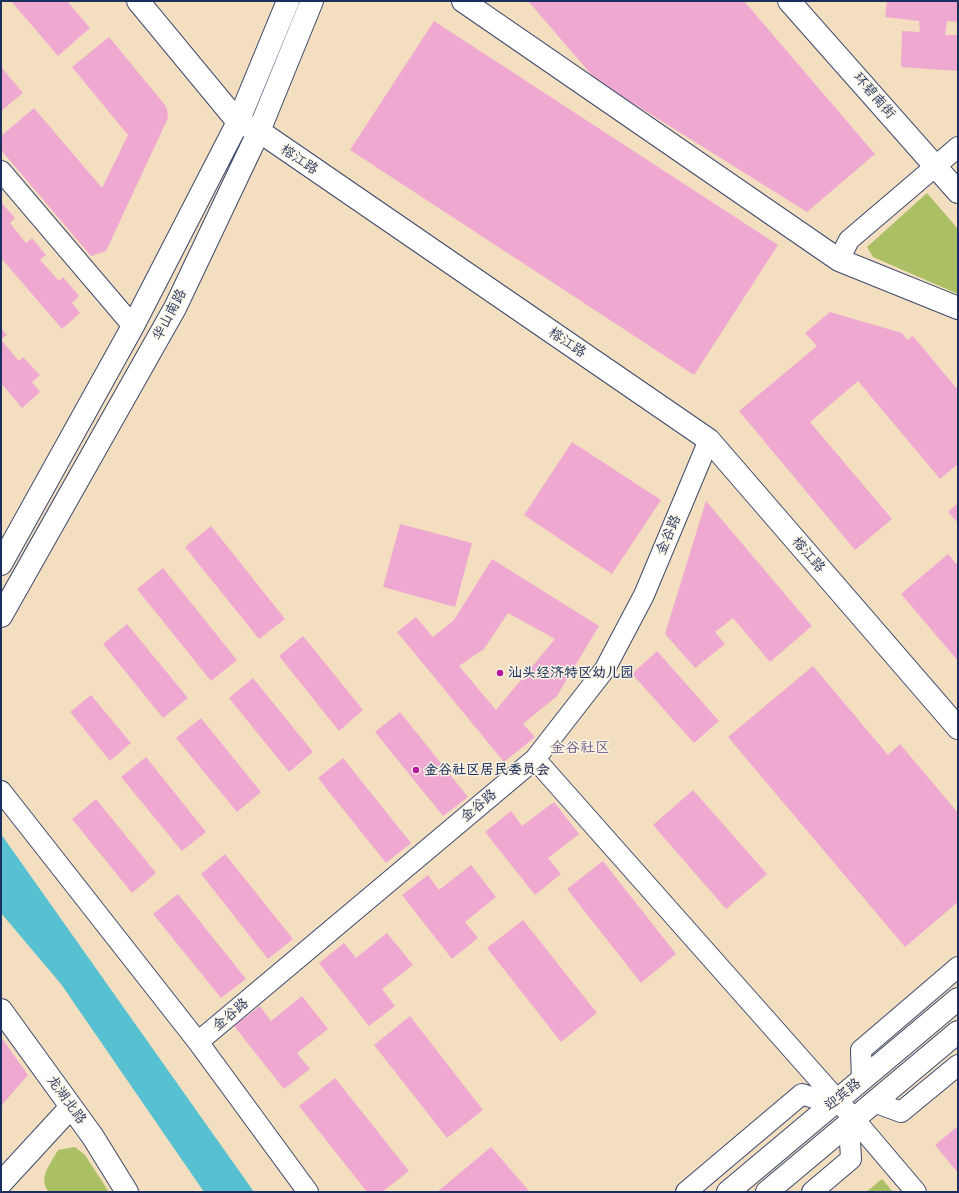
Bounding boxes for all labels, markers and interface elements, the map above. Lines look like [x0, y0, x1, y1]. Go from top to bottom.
street label: 环碧南街 [849, 69, 899, 123]
street label: 榕江路 [277, 141, 321, 179]
street label: 华山南路 [149, 286, 191, 344]
street label: 榕江路 [545, 324, 589, 362]
street label: 金谷路 [653, 512, 685, 558]
street label: 榕江路 [788, 534, 828, 576]
place label: 汕头经济特区幼儿园 [508, 665, 634, 681]
marker: 汕头经济特区幼儿园 [495, 668, 505, 678]
district label: 金谷社区 [550, 739, 610, 757]
place label: 金谷社区居民委员会 [424, 762, 550, 778]
marker: 金谷社区居民委员会 [411, 765, 421, 775]
street label: 金谷路 [458, 786, 500, 826]
street label: 金谷路 [210, 995, 252, 1035]
street label: 龙湖北路 [43, 1072, 89, 1128]
street label: 迎宾路 [821, 1075, 865, 1115]

